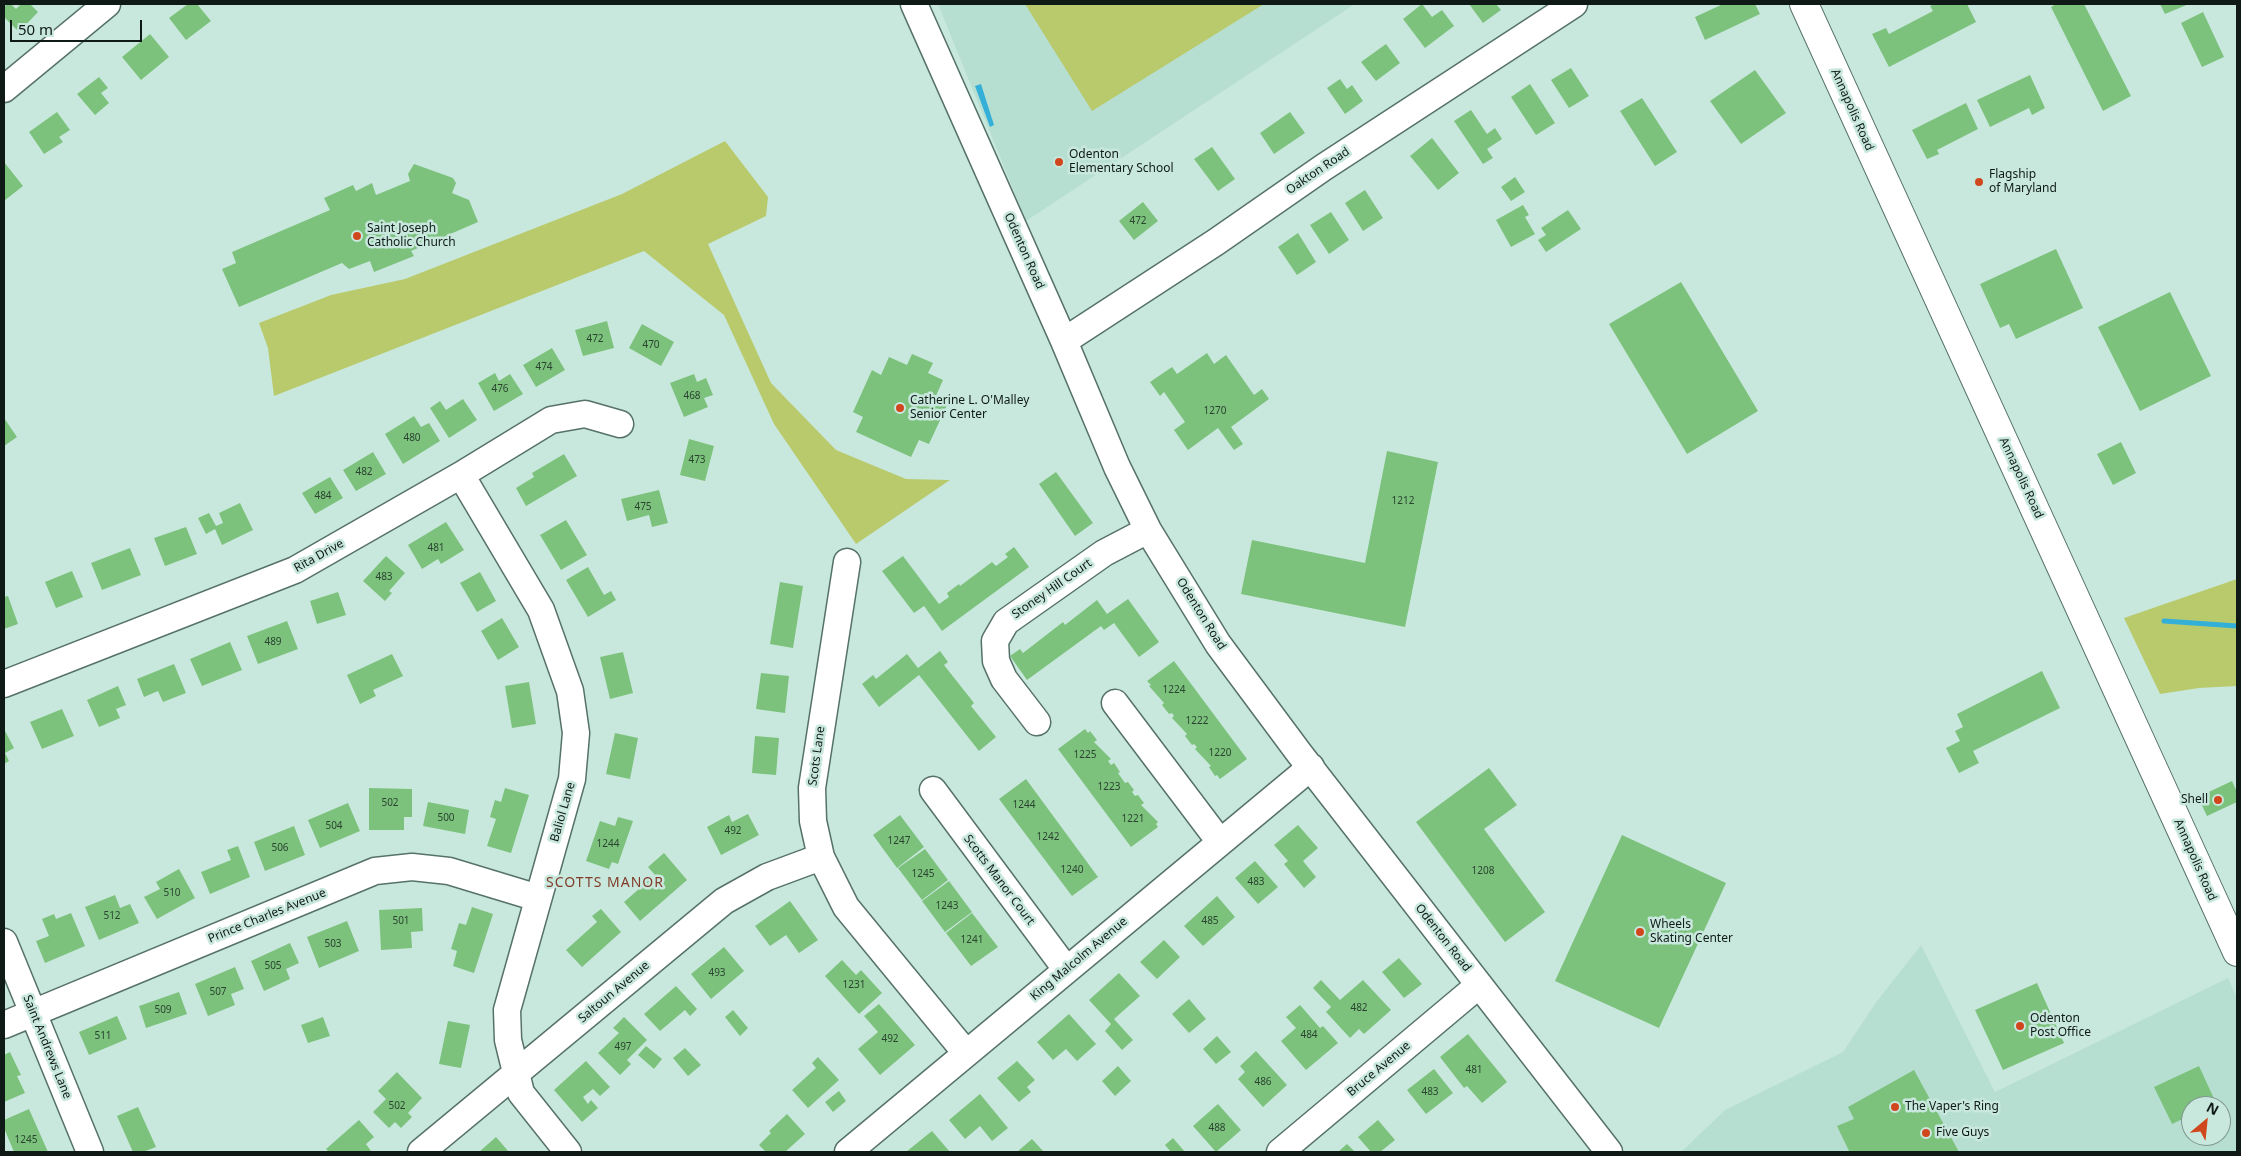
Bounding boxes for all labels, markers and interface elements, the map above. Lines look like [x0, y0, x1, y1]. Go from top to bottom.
scale bar [12, 10, 145, 42]
text: 50 m [18, 19, 53, 39]
street label: Annapolis Road [1828, 67, 1876, 153]
street label: Oakton Road [1284, 144, 1352, 198]
place label: Odenton Elementary School [1069, 148, 1174, 176]
marker: Odenton Elementary School [1053, 156, 1065, 168]
place label: Flagship of Maryland [1989, 168, 2057, 196]
marker: Flagship of Maryland [1973, 176, 1985, 188]
street label: Odenton Road [1001, 211, 1047, 291]
house number: 472 [1129, 215, 1147, 227]
place label: Saint Joseph Catholic Church [367, 222, 456, 250]
marker: Saint Joseph Catholic Church [351, 230, 363, 242]
house number: 472 [586, 333, 604, 345]
house number: 470 [642, 339, 660, 351]
house number: 474 [535, 361, 553, 373]
house number: 476 [491, 383, 509, 395]
house number: 468 [683, 390, 701, 402]
place label: Catherine L. O'Malley Senior Center [910, 394, 1029, 422]
marker: Catherine L. O'Malley Senior Center [894, 402, 906, 414]
house number: 1270 [1204, 405, 1226, 417]
house number: 480 [403, 432, 421, 444]
street label: Annapolis Road [1996, 435, 2046, 521]
house number: 473 [688, 454, 706, 466]
house number: 482 [355, 466, 373, 478]
house number: 484 [314, 490, 332, 502]
house number: 1212 [1392, 495, 1414, 507]
house number: 475 [634, 501, 652, 513]
street label: Rita Drive [292, 537, 346, 575]
house number: 481 [427, 542, 445, 554]
street label: Stoney Hill Court [1009, 556, 1095, 622]
house number: 483 [375, 571, 393, 583]
street label: Odenton Road [1173, 575, 1229, 653]
house number: 489 [264, 636, 282, 648]
house number: 1224 [1163, 684, 1185, 696]
house number: 1222 [1186, 715, 1208, 727]
street label: Scots Lane [806, 725, 828, 787]
house number: 1220 [1209, 747, 1231, 759]
house number: 1225 [1074, 749, 1096, 761]
street label: Baliol Lane [548, 781, 578, 843]
house number: 1223 [1098, 781, 1120, 793]
place label: Shell [2181, 793, 2208, 807]
marker: Shell [2212, 794, 2224, 806]
house number: 502 [381, 797, 399, 809]
house number: 1244 [1013, 799, 1035, 811]
house number: 500 [437, 812, 455, 824]
house number: 1221 [1122, 813, 1144, 825]
street label: Annapolis Road [2171, 817, 2219, 903]
house number: 504 [325, 820, 343, 832]
house number: 492 [724, 825, 742, 837]
house number: 1242 [1037, 831, 1059, 843]
street label: Scotts Manor Court [960, 832, 1038, 928]
house number: 1247 [888, 835, 910, 847]
house number: 1244 [597, 838, 619, 850]
house number: 506 [271, 842, 289, 854]
house number: 1240 [1061, 864, 1083, 876]
house number: 1208 [1472, 865, 1494, 877]
house number: 1245 [912, 868, 934, 880]
district label: SCOTTS MANOR [545, 875, 665, 891]
house number: 483 [1247, 876, 1265, 888]
street label: Prince Charles Avenue [206, 886, 328, 946]
house number: 510 [163, 887, 181, 899]
house number: 1243 [936, 900, 958, 912]
street label: Odenton Road [1412, 901, 1474, 975]
house number: 512 [103, 910, 121, 922]
street label: King Malcolm Avenue [1028, 914, 1130, 1004]
house number: 501 [392, 915, 410, 927]
house number: 485 [1201, 915, 1219, 927]
place label: Wheels Skating Center [1650, 918, 1733, 946]
marker: Wheels Skating Center [1634, 926, 1646, 938]
house number: 1241 [961, 934, 983, 946]
house number: 503 [324, 938, 342, 950]
street label: Saltoun Avenue [576, 958, 652, 1026]
house number: 505 [264, 960, 282, 972]
house number: 493 [708, 967, 726, 979]
house number: 1231 [843, 979, 865, 991]
house number: 507 [209, 986, 227, 998]
street label: Saint Andrews Lane [20, 993, 74, 1101]
house number: 482 [1350, 1002, 1368, 1014]
house number: 509 [154, 1004, 172, 1016]
place label: Odenton Post Office [2030, 1012, 2091, 1040]
marker: Odenton Post Office [2014, 1020, 2026, 1032]
house number: 484 [1300, 1029, 1318, 1041]
house number: 511 [94, 1030, 112, 1042]
house number: 492 [881, 1033, 899, 1045]
street label: Bruce Avenue [1345, 1038, 1413, 1100]
house number: 497 [614, 1041, 632, 1053]
house number: 481 [1465, 1064, 1483, 1076]
house number: 486 [1254, 1076, 1272, 1088]
house number: 483 [1421, 1086, 1439, 1098]
north arrow [2181, 1096, 2231, 1146]
text: N [2203, 1097, 2222, 1119]
house number: 502 [388, 1100, 406, 1112]
place label: The Vaper's Ring [1905, 1100, 1999, 1114]
marker: The Vaper's Ring [1889, 1101, 1901, 1113]
house number: 488 [1208, 1122, 1226, 1134]
place label: Five Guys [1936, 1126, 1989, 1140]
marker: Five Guys [1920, 1127, 1932, 1139]
house number: 1245 [15, 1134, 37, 1146]

